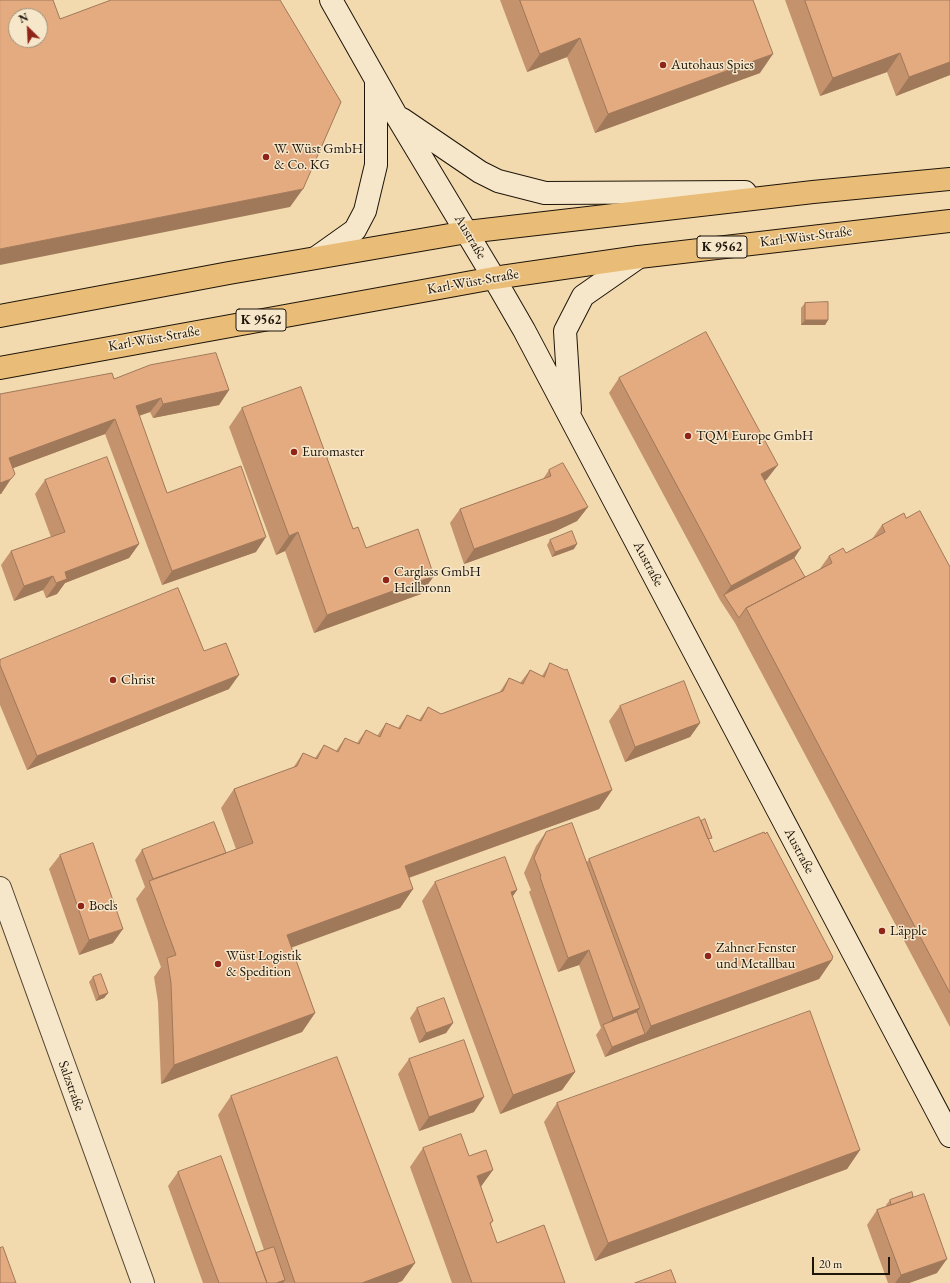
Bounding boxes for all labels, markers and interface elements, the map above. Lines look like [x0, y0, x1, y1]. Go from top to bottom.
north arrow [8, 8, 48, 48]
text: N [17, 10, 30, 26]
place label: Autohaus Spies [671, 57, 754, 73]
marker: Autohaus Spies [658, 60, 668, 70]
place label: W. Wüst GmbH & Co. KG [274, 141, 363, 174]
marker: W. Wüst GmbH & Co. KG [261, 152, 271, 162]
street label: Austraße [450, 212, 490, 262]
street label: Karl-Wüst-Straße [759, 223, 853, 251]
road number: K 9562 [697, 236, 747, 258]
street label: Karl-Wüst-Straße [426, 266, 520, 298]
road number: K 9562 [236, 309, 286, 331]
street label: Karl-Wüst-Straße [107, 323, 201, 355]
place label: TQM Europe GmbH [696, 428, 813, 444]
marker: TQM Europe GmbH [683, 431, 693, 441]
place label: Euromaster [302, 444, 364, 460]
marker: Euromaster [289, 447, 299, 457]
street label: Austraße [629, 539, 667, 589]
place label: Carglass GmbH Heilbronn [394, 564, 481, 596]
marker: Carglass GmbH Heilbronn [381, 575, 391, 585]
place label: Christ [121, 672, 155, 688]
marker: Christ [108, 675, 118, 685]
street label: Austraße [780, 826, 818, 876]
place label: Boels [89, 898, 117, 914]
marker: Boels [76, 901, 86, 911]
place label: Läpple [890, 923, 927, 939]
marker: Läpple [877, 926, 887, 936]
place label: Zahner Fenster und Metallbau [716, 940, 796, 972]
place label: Wüst Logistik & Spedition [226, 948, 301, 980]
marker: Zahner Fenster und Metallbau [703, 951, 713, 961]
marker: Wüst Logistik & Spedition [213, 959, 223, 969]
street label: Salzstraße [54, 1058, 88, 1114]
scale bar [814, 1249, 892, 1275]
text: 20 m [819, 1256, 842, 1272]

